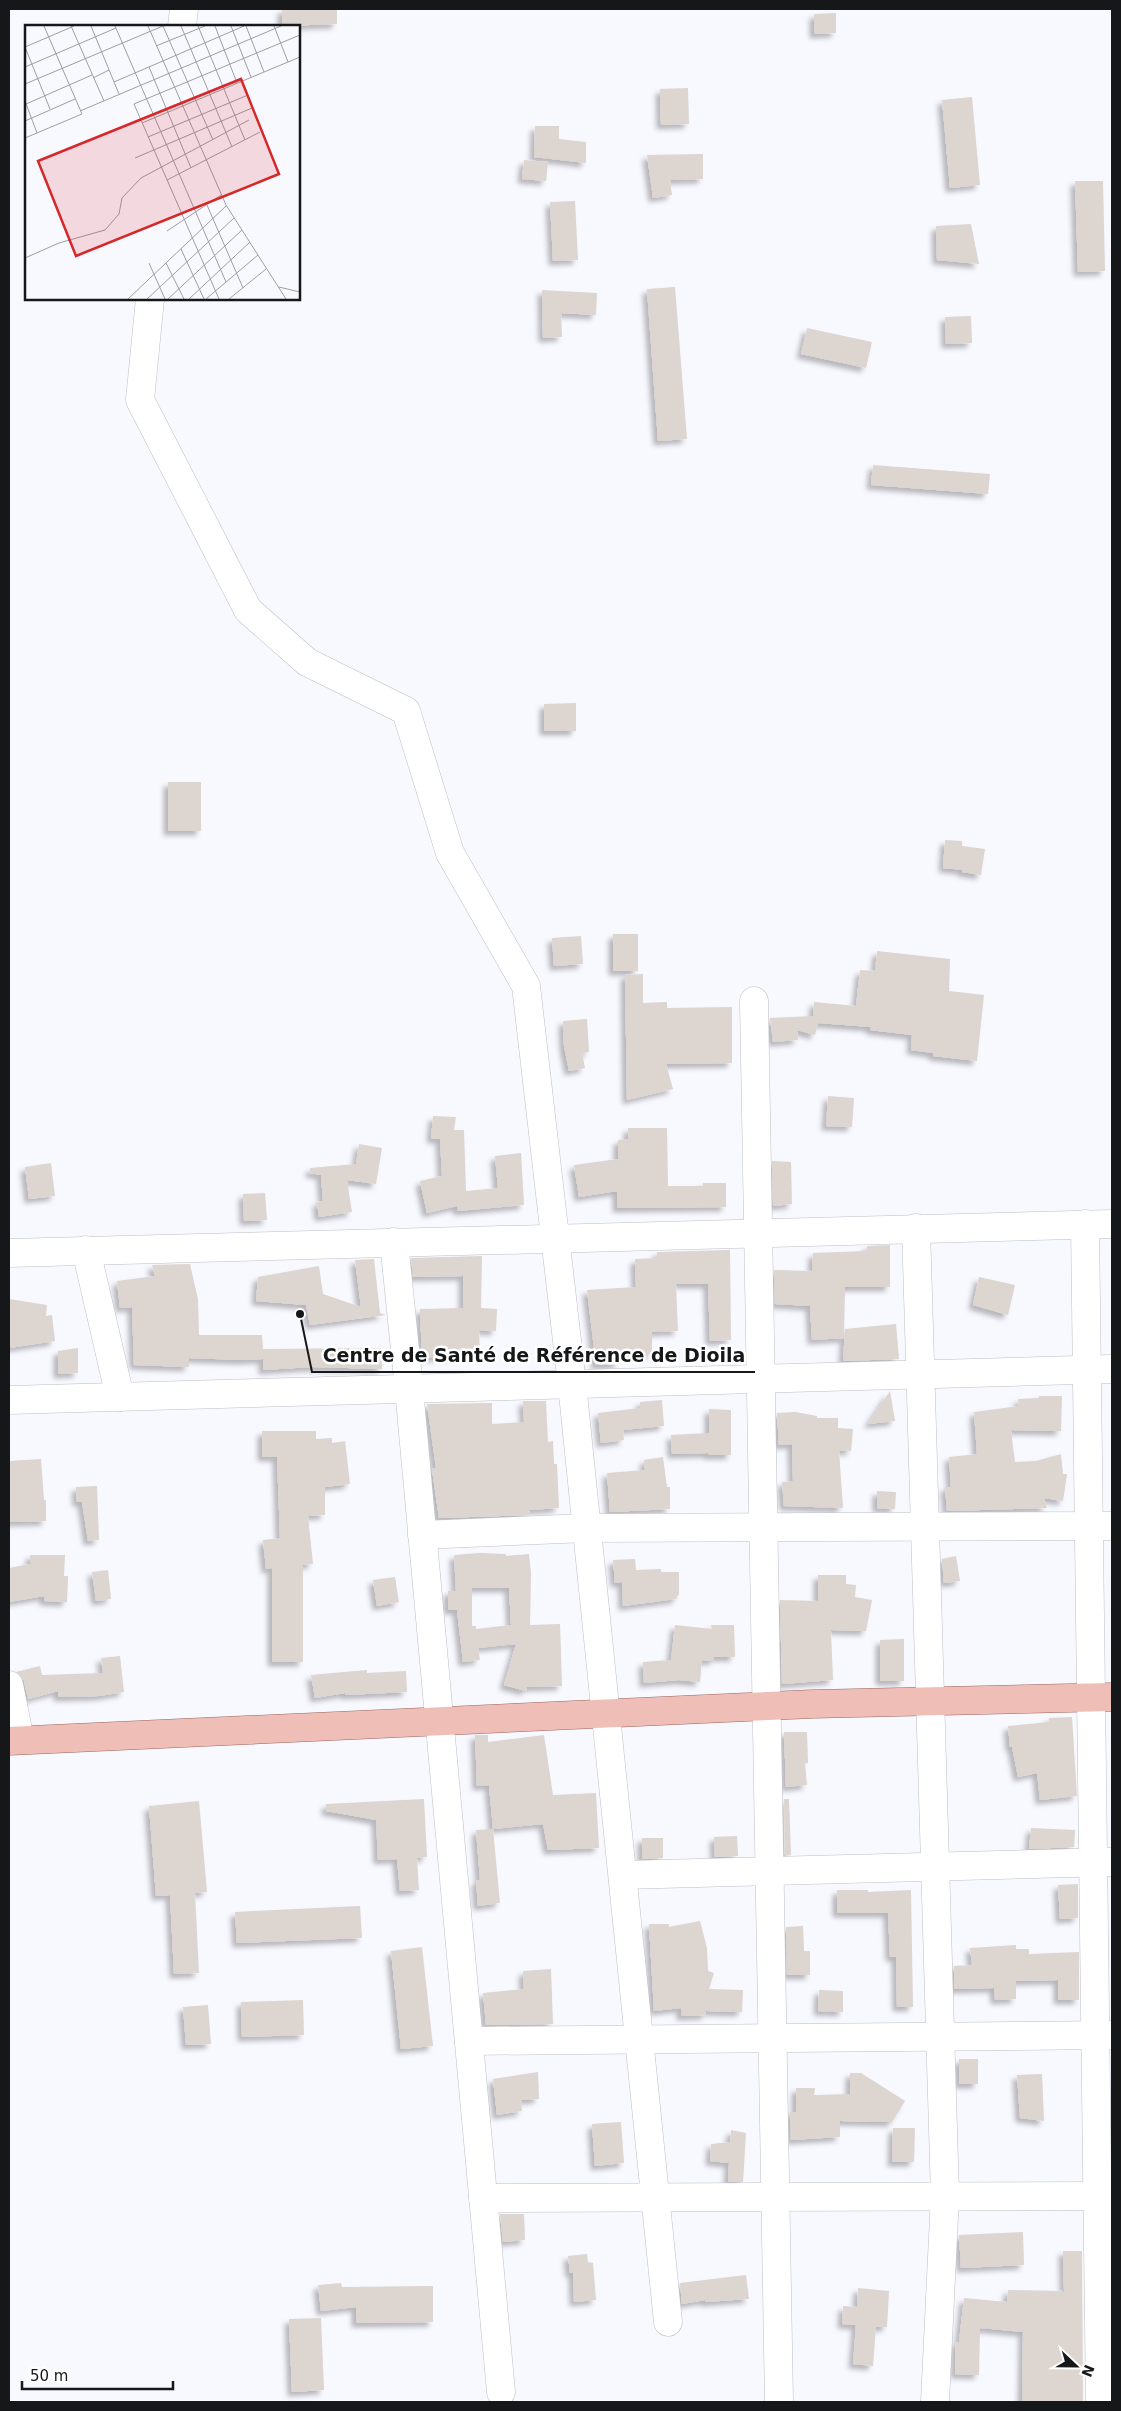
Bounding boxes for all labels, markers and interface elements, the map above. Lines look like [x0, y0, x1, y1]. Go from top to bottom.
inset map [25, 25, 300, 300]
callout: Centre de Santé de Référence de Dioila [312, 1338, 755, 1372]
text: Centre de Santé de Référence de Dioila [323, 1344, 745, 1366]
north arrow [1051, 2341, 1101, 2391]
scale bar [22, 2358, 174, 2390]
text: N [1078, 2362, 1098, 2379]
text: 50 m [30, 2367, 68, 2385]

